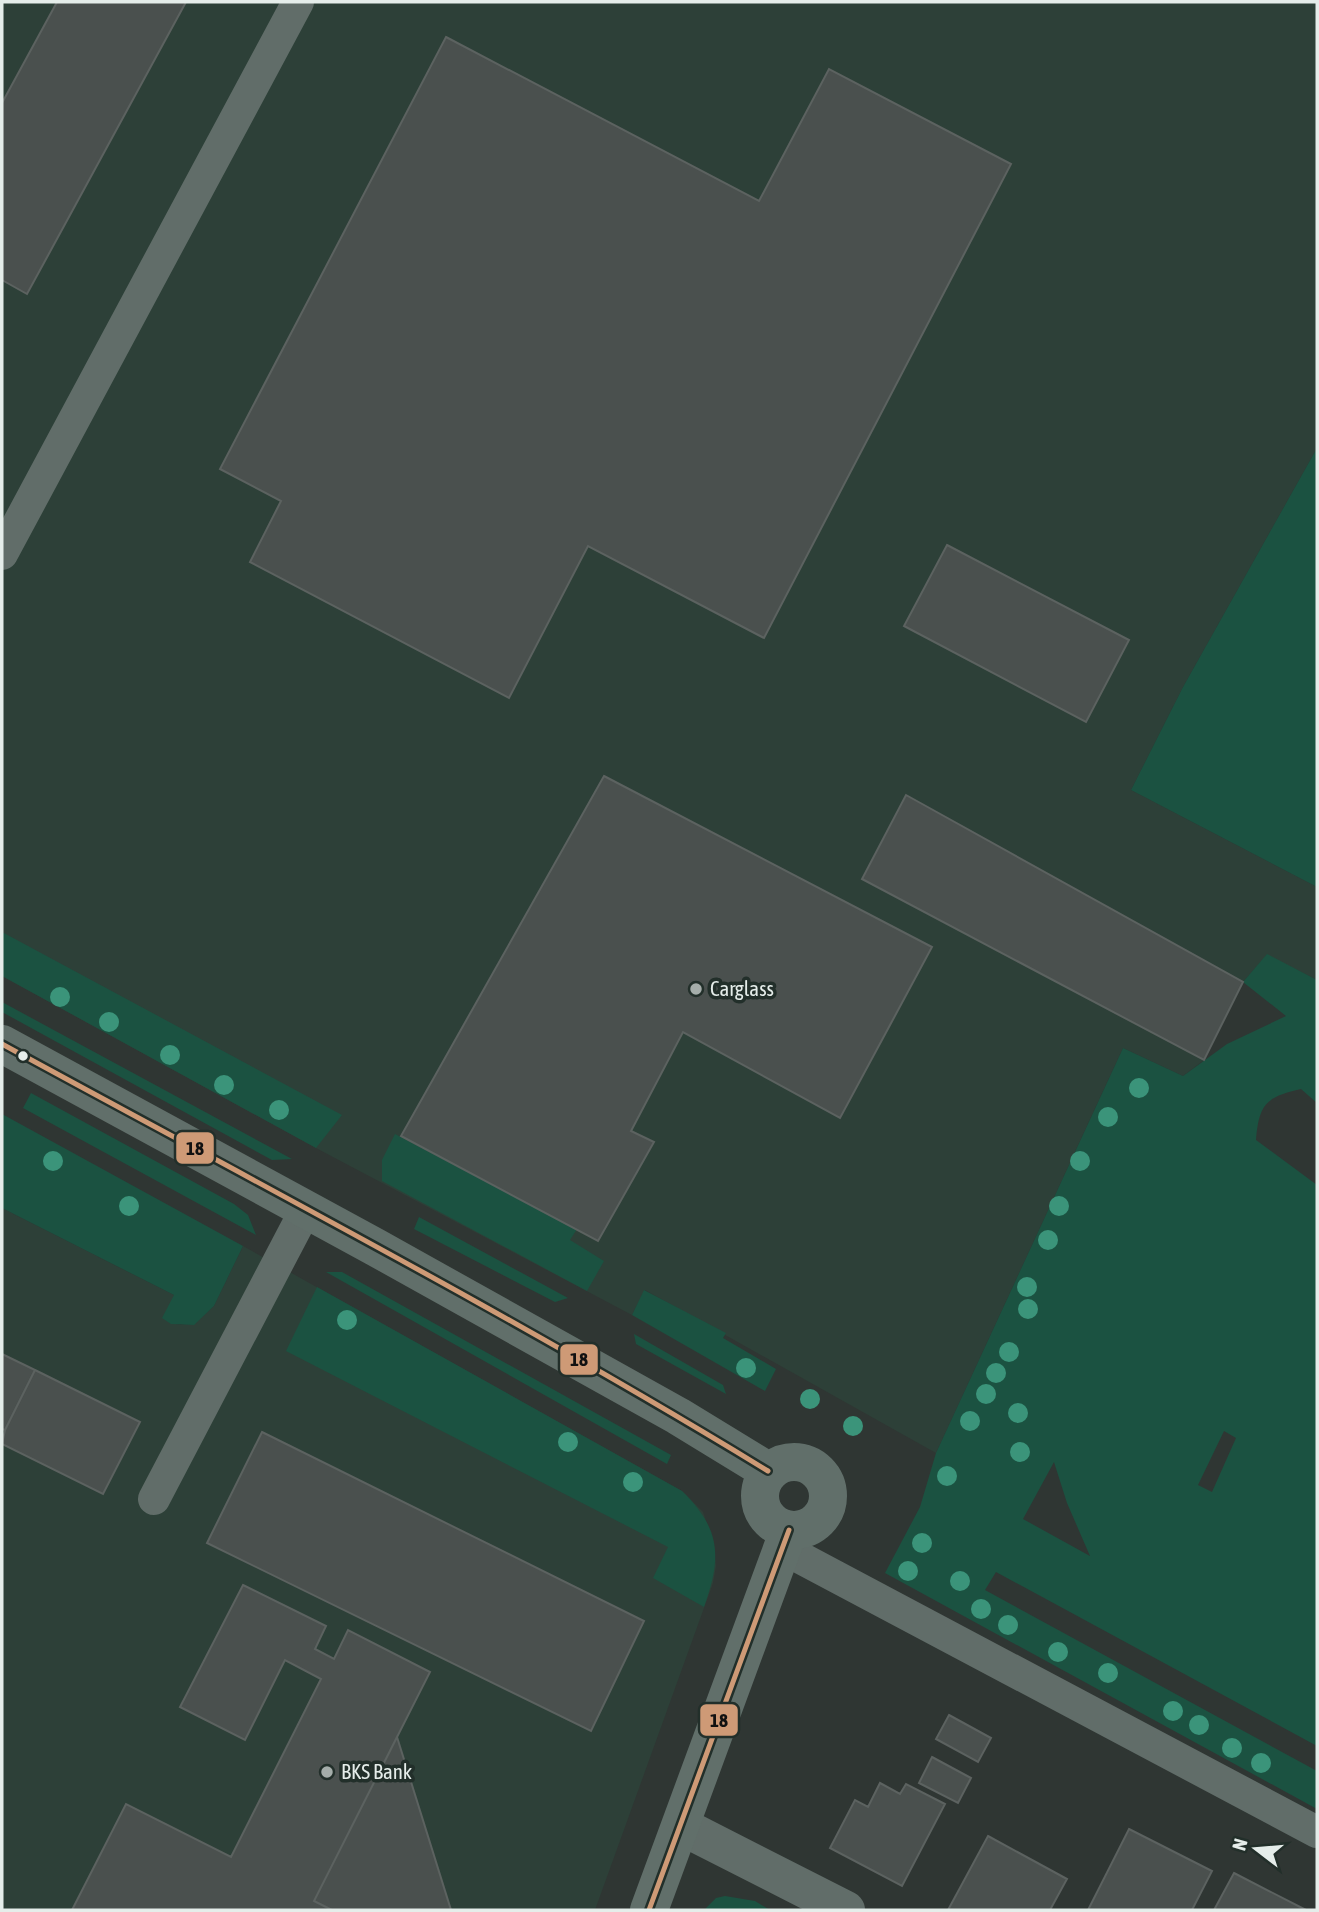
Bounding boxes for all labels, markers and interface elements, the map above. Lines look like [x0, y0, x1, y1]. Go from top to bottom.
place label: Carglass [710, 976, 774, 1000]
marker: Carglass [688, 981, 704, 997]
unlabelled marker [16, 1049, 30, 1063]
line badge: 18 [175, 1131, 215, 1165]
text: 18 [186, 1137, 204, 1159]
line badge: 18 [559, 1343, 599, 1376]
text: 18 [570, 1348, 588, 1370]
line badge: 18 [699, 1703, 739, 1737]
text: 18 [710, 1709, 728, 1731]
place label: BKS Bank [341, 1759, 412, 1783]
marker: BKS Bank [319, 1764, 335, 1780]
north arrow [1221, 1814, 1291, 1884]
text: N [1228, 1836, 1252, 1853]

